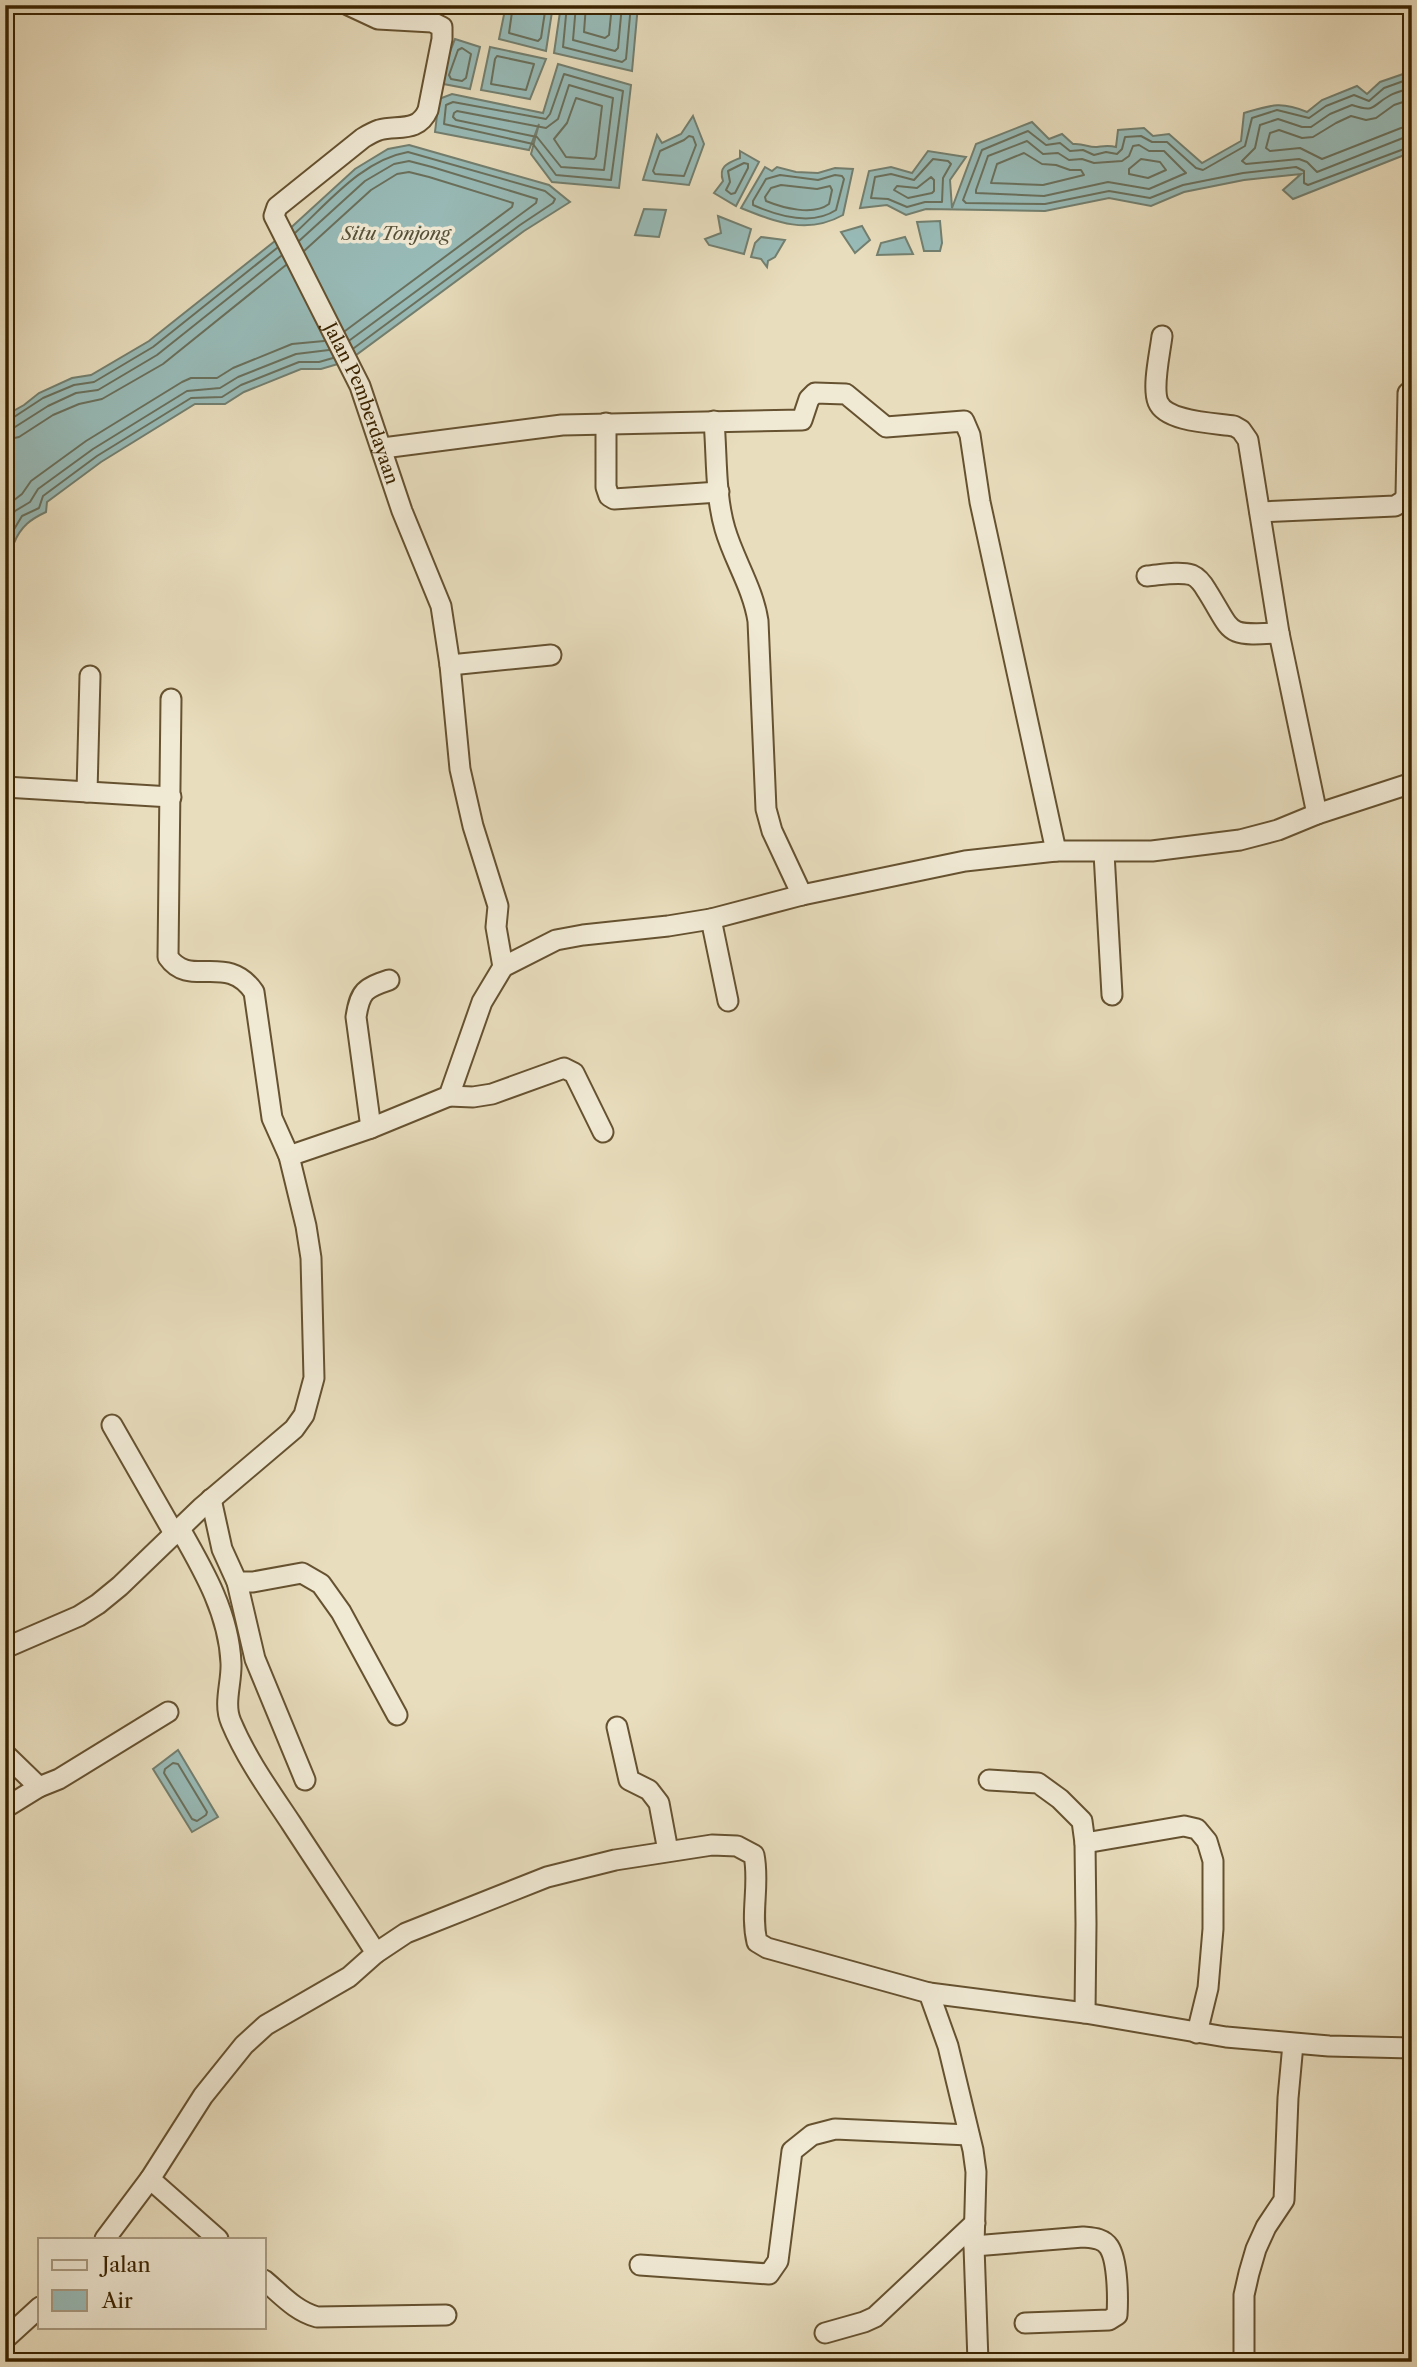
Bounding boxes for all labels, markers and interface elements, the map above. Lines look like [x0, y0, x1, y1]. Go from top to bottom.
water label: Situ Tonjong [341, 222, 453, 245]
street label: Jalan Pemberdayaan [317, 316, 403, 487]
legend [38, 2238, 266, 2328]
text: Jalan [99, 2252, 151, 2277]
text: Air [101, 2288, 133, 2313]

